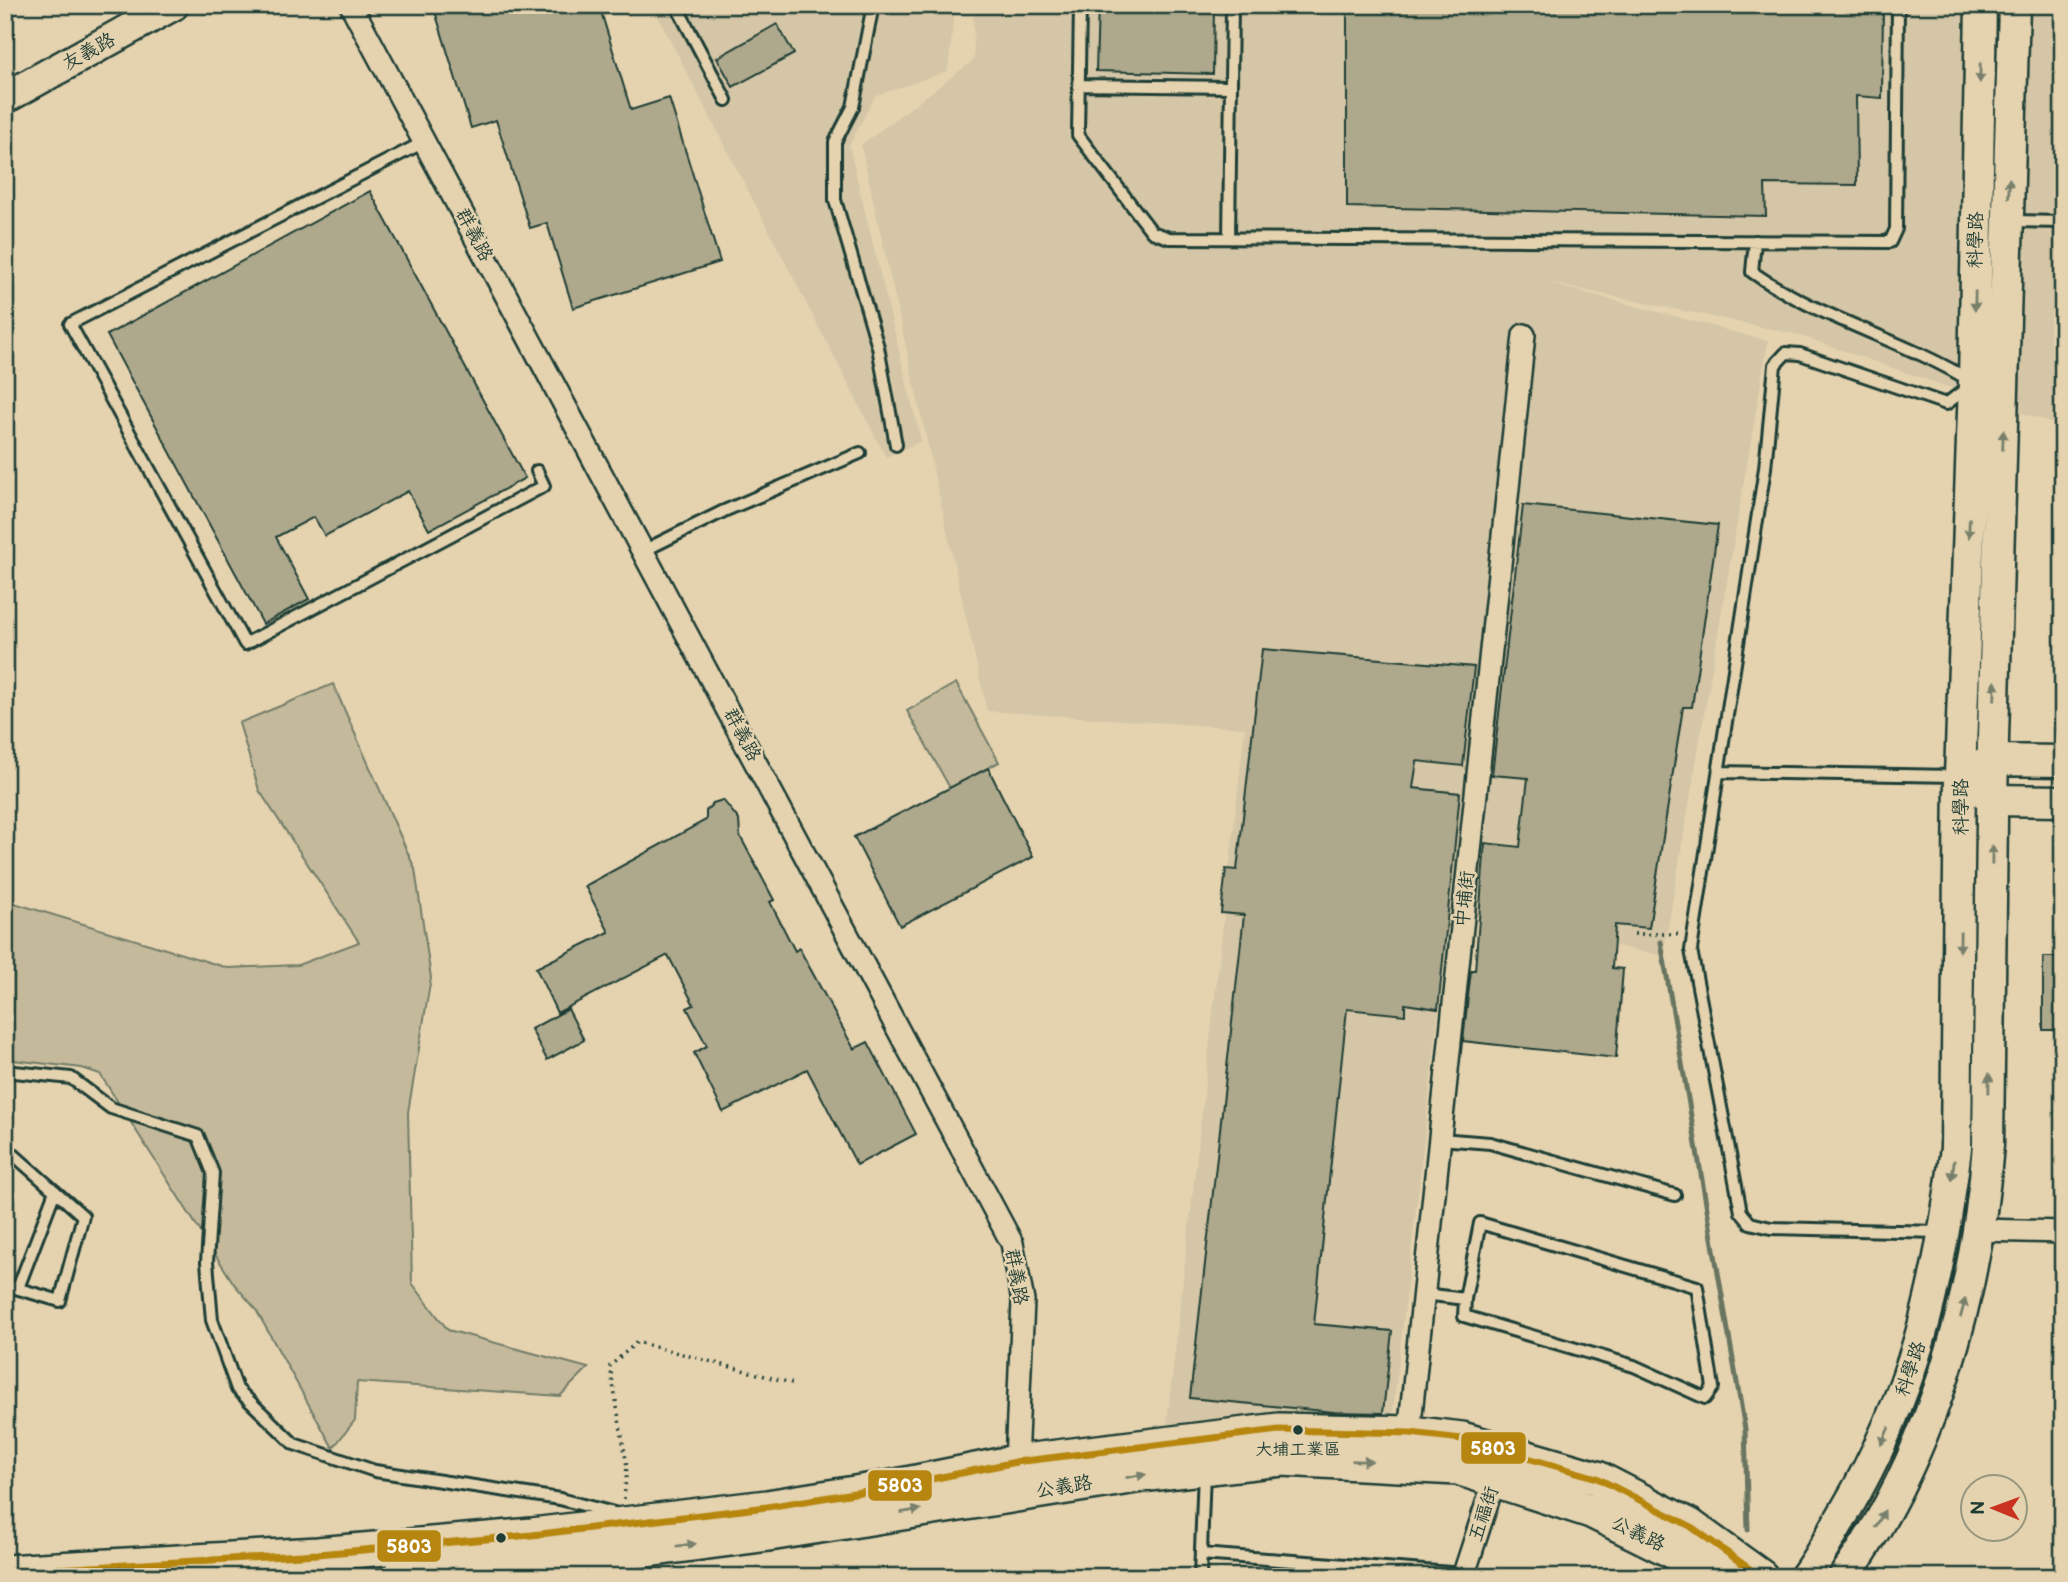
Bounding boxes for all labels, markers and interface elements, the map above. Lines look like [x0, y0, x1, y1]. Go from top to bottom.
street label: 友義路 [58, 28, 120, 76]
one-way arrow [1974, 63, 1985, 85]
one-way arrow [2003, 176, 2014, 198]
street label: 群義路 [450, 204, 498, 266]
street label: 科學路 [1964, 211, 1988, 269]
one-way arrow [1969, 290, 1981, 312]
one-way arrow [1998, 428, 2009, 450]
one-way arrow [1963, 518, 1974, 540]
one-way arrow [1989, 680, 2000, 702]
street label: 群義路 [718, 704, 766, 766]
street label: 科學路 [1950, 778, 1973, 836]
one-way arrow [1986, 844, 1998, 866]
street label: 中埔街 [1451, 869, 1479, 929]
one-way arrow [1954, 932, 1965, 954]
one-way arrow [1983, 1072, 1995, 1094]
one-way arrow [1947, 1159, 1958, 1181]
street label: 群義路 [1000, 1247, 1032, 1307]
one-way arrow [1958, 1297, 1969, 1319]
street label: 科學路 [1891, 1338, 1931, 1400]
marker: 大埔工業區 [1291, 1423, 1305, 1437]
one-way arrow [1879, 1426, 1891, 1446]
line badge: 5803 [1460, 1431, 1527, 1465]
text: 5803 [1470, 1438, 1516, 1461]
place label: 大埔工業區 [1256, 1440, 1341, 1460]
one-way arrow [1351, 1456, 1373, 1467]
line badge: 5803 [867, 1469, 933, 1502]
one-way arrow [1125, 1470, 1147, 1481]
street label: 公義路 [1034, 1471, 1094, 1503]
north arrow [1960, 1474, 2030, 1544]
text: 5803 [877, 1475, 923, 1498]
street label: 五福街 [1464, 1483, 1504, 1545]
text: N [1967, 1500, 1990, 1515]
one-way arrow [900, 1505, 922, 1516]
one-way arrow [1874, 1509, 1886, 1529]
street label: 公義路 [1607, 1511, 1669, 1557]
line badge: 5803 [376, 1529, 442, 1563]
unlabelled marker [494, 1531, 508, 1545]
text: 5803 [386, 1536, 432, 1559]
one-way arrow [675, 1539, 697, 1550]

